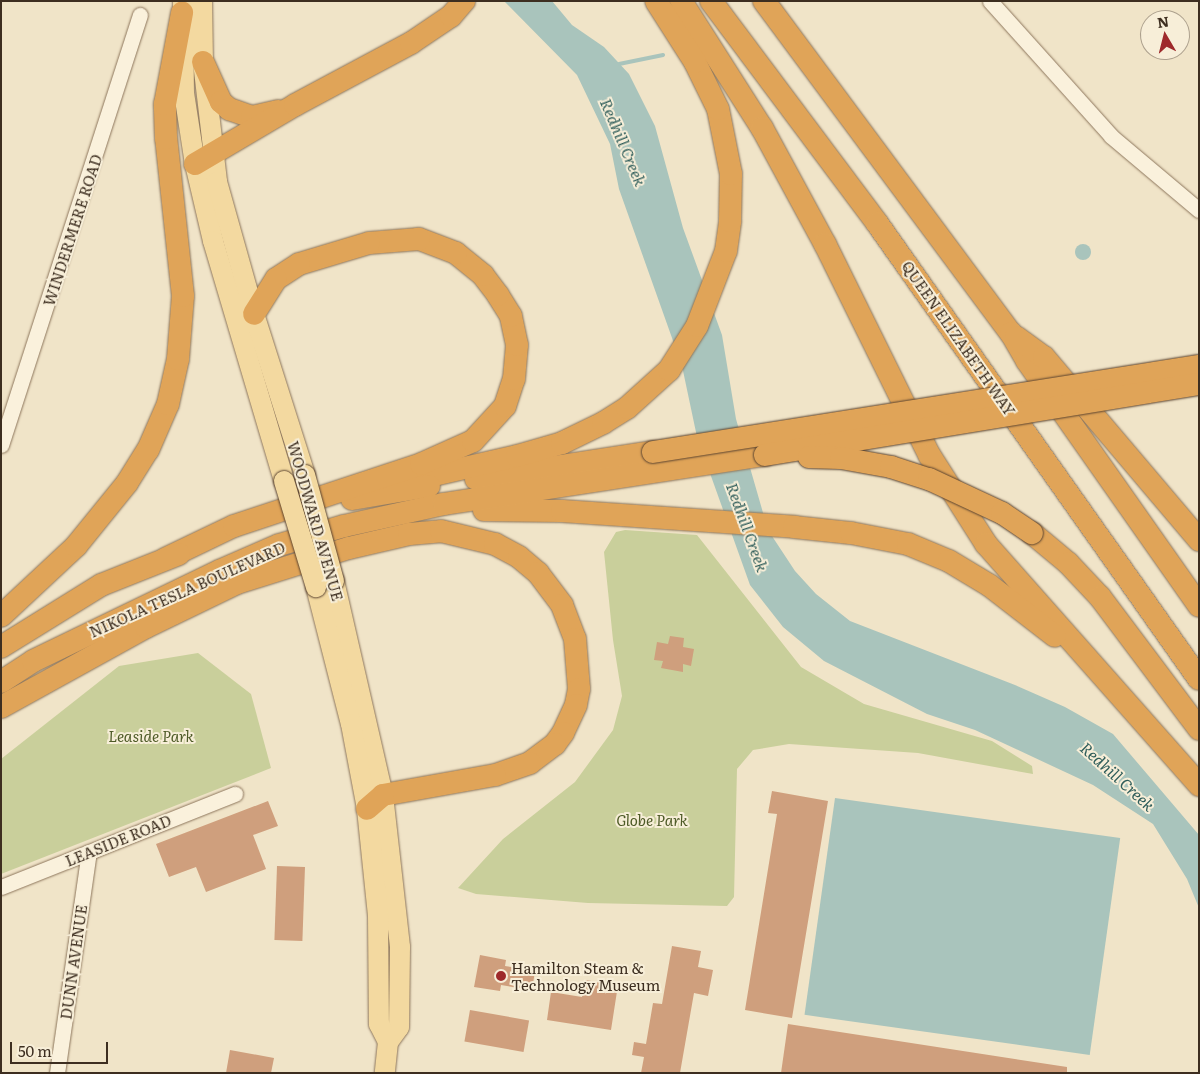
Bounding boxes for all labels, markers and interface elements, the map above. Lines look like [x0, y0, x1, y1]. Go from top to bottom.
north arrow [1140, 10, 1190, 60]
text: N [1156, 10, 1170, 32]
water label: Redhill Creek [597, 95, 651, 189]
street label: WINDERMERE ROAD [39, 152, 105, 308]
street label: QUEEN ELIZABETH WAY [899, 257, 1019, 419]
street label: WOODWARD AVENUE [285, 439, 347, 603]
water label: Redhill Creek [723, 480, 773, 574]
street label: NIKOLA TESLA BOULEVARD [86, 538, 288, 640]
park label: Leaside Park [108, 727, 194, 745]
water label: Redhill Creek [1077, 738, 1159, 814]
street label: LEASIDE ROAD [62, 811, 174, 869]
park label: Globe Park [616, 811, 688, 829]
street label: DUNN AVENUE [56, 903, 90, 1021]
place label: Hamilton Steam & Technology Museum [511, 958, 660, 993]
marker: Hamilton Steam & Technology Museum [495, 970, 507, 982]
scale bar [12, 1032, 110, 1064]
text: 50 m [18, 1039, 52, 1062]

